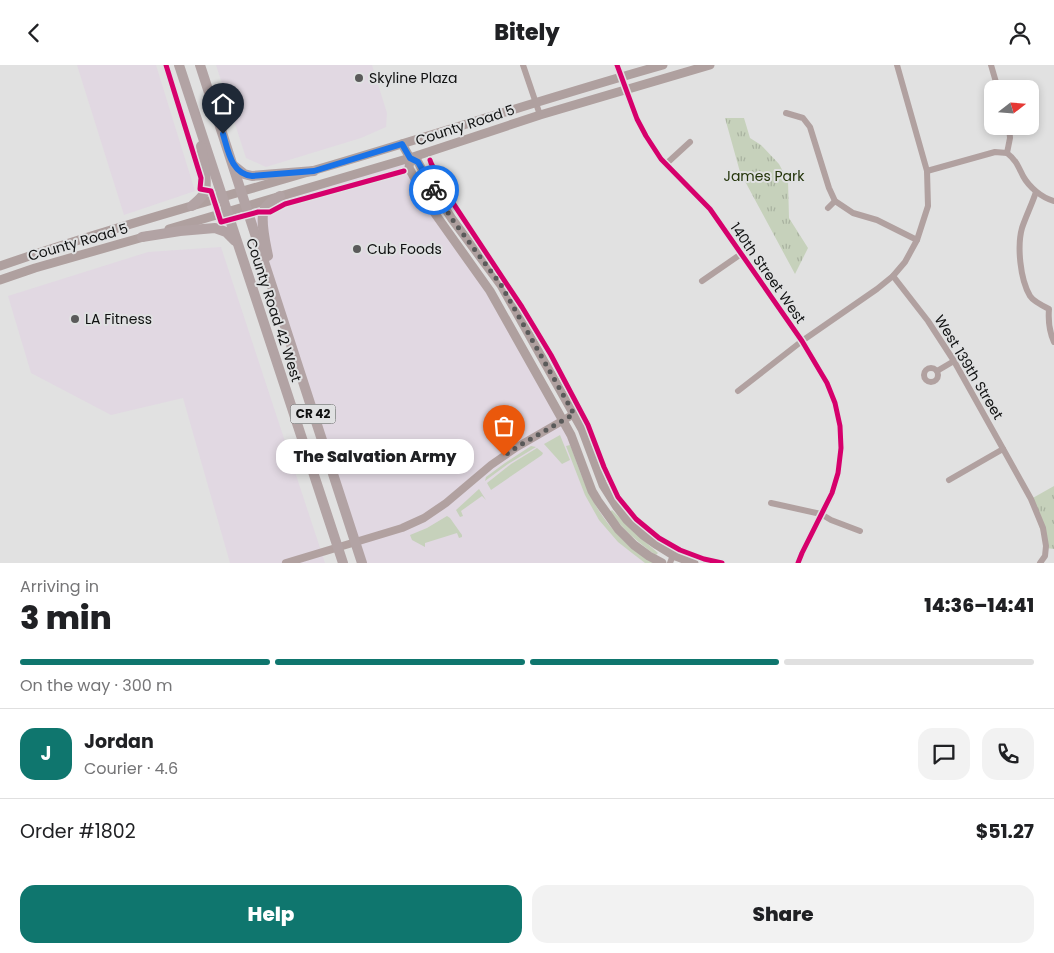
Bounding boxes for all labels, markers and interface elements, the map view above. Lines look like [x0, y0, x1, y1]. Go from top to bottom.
text: Bitely [494, 17, 560, 48]
icon: back [20, 19, 48, 47]
icon: person [1006, 19, 1034, 47]
place label: Skyline Plaza [369, 68, 457, 88]
marker: Skyline Plaza [353, 72, 365, 84]
north arrow [984, 80, 1039, 135]
map controls [984, 80, 1039, 135]
pin [202, 83, 244, 134]
icon: home [209, 90, 237, 118]
street label: County Road 5 [413, 100, 517, 150]
courier [409, 165, 459, 215]
park label: James Park [723, 166, 805, 186]
icon: bike [420, 176, 448, 204]
street label: County Road 5 [26, 218, 130, 266]
street label: 140th Street West [726, 218, 810, 328]
street label: County Road 42 West [241, 236, 307, 384]
place label: Cub Foods [367, 239, 442, 259]
marker: Cub Foods [351, 243, 363, 255]
place label: LA Fitness [85, 309, 152, 329]
street label: West 139th Street [930, 311, 1008, 423]
marker: LA Fitness [69, 313, 81, 325]
road number: CR 42 [290, 404, 336, 423]
pin [483, 405, 525, 456]
icon: bag [490, 412, 518, 440]
callout: The Salvation Army [276, 439, 474, 473]
text: The Salvation Army [293, 445, 457, 468]
text: Arriving in [20, 575, 99, 598]
text: 14:36–14:41 [924, 592, 1034, 619]
text: 3 min [20, 595, 112, 640]
text: On the way · 300 m [20, 674, 173, 697]
text: Jordan [84, 728, 154, 755]
button: chat [918, 728, 970, 780]
button: phone [982, 728, 1034, 780]
text: J [41, 740, 51, 767]
text: Courier · 4.6 [84, 757, 178, 780]
text: Order #1802 [20, 818, 136, 845]
text: $51.27 [976, 818, 1034, 845]
button: Help [20, 885, 522, 943]
button: Share [532, 885, 1034, 943]

